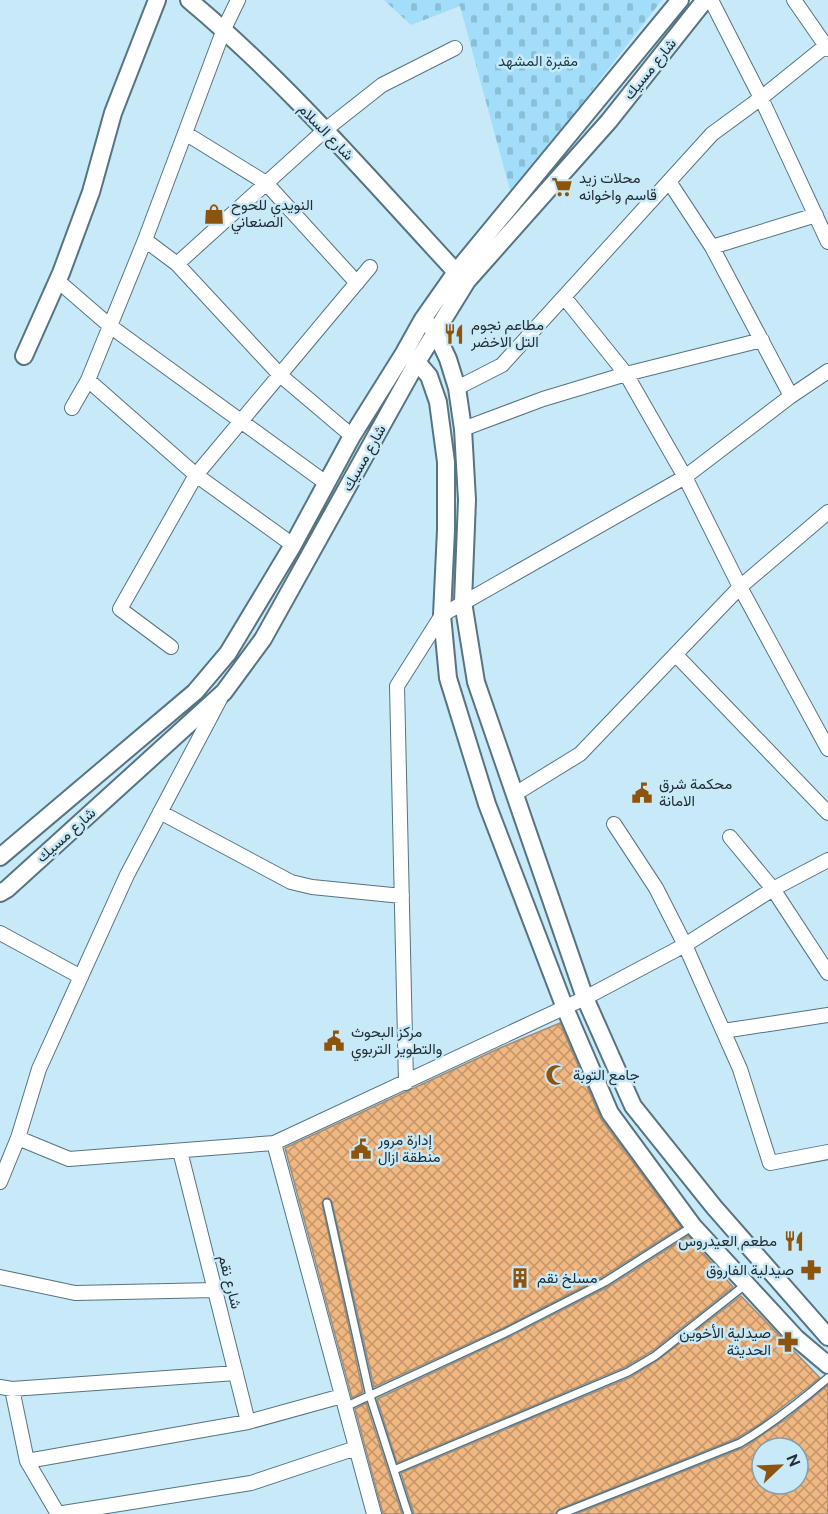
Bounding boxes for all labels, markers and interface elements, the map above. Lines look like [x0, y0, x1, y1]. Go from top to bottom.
street label: شارع مسيك [620, 35, 682, 104]
park label: مقبرة المشهد [498, 52, 578, 70]
street label: شارع السلام [293, 100, 358, 166]
place label: محلات زيد قاسم واخوانه [579, 169, 657, 205]
supermarket icon: محلات زيد قاسم واخوانه [550, 175, 574, 199]
place label: النويدي للحوح الصنعاني [231, 196, 313, 235]
shop icon: النويدي للحوح الصنعاني [202, 202, 226, 226]
place label: مطاعم نجوم التل الاخضر [470, 316, 544, 351]
restaurant icon: مطاعم نجوم التل الاخضر [442, 322, 466, 346]
street label: شارع مسيك [338, 421, 391, 495]
place label: محكمة شرق الامانة [659, 775, 732, 809]
public building icon: محكمة شرق الامانة [630, 781, 654, 805]
street label: شارع مسيك [33, 804, 101, 868]
place label: مركز البحوث والتطوير التربوي [351, 1023, 442, 1062]
public building icon: مركز البحوث والتطوير التربوي [322, 1029, 346, 1053]
mosque icon: جامع التوبة [544, 1063, 568, 1087]
place label: جامع التوبة [573, 1066, 639, 1086]
place label: إدارة مرور منطقة ازال [377, 1131, 441, 1166]
public building icon: إدارة مرور منطقة ازال [349, 1137, 373, 1161]
restaurant icon: مطعم العيدروس [782, 1229, 806, 1253]
place label: مطعم العيدروس [678, 1232, 777, 1251]
street label: شارع نقم [213, 1253, 245, 1311]
pharmacy icon: صيدلية الفاروق [799, 1258, 823, 1282]
place label: صيدلية الفاروق [706, 1261, 794, 1279]
building icon: مسلخ نقم [508, 1266, 532, 1290]
place label: مسلخ نقم [537, 1269, 597, 1289]
place label: صيدلية الأخوين الحديثة [679, 1324, 771, 1359]
pharmacy icon: صيدلية الأخوين الحديثة [776, 1330, 800, 1354]
north arrow [750, 1436, 810, 1496]
text: N [783, 1451, 804, 1469]

